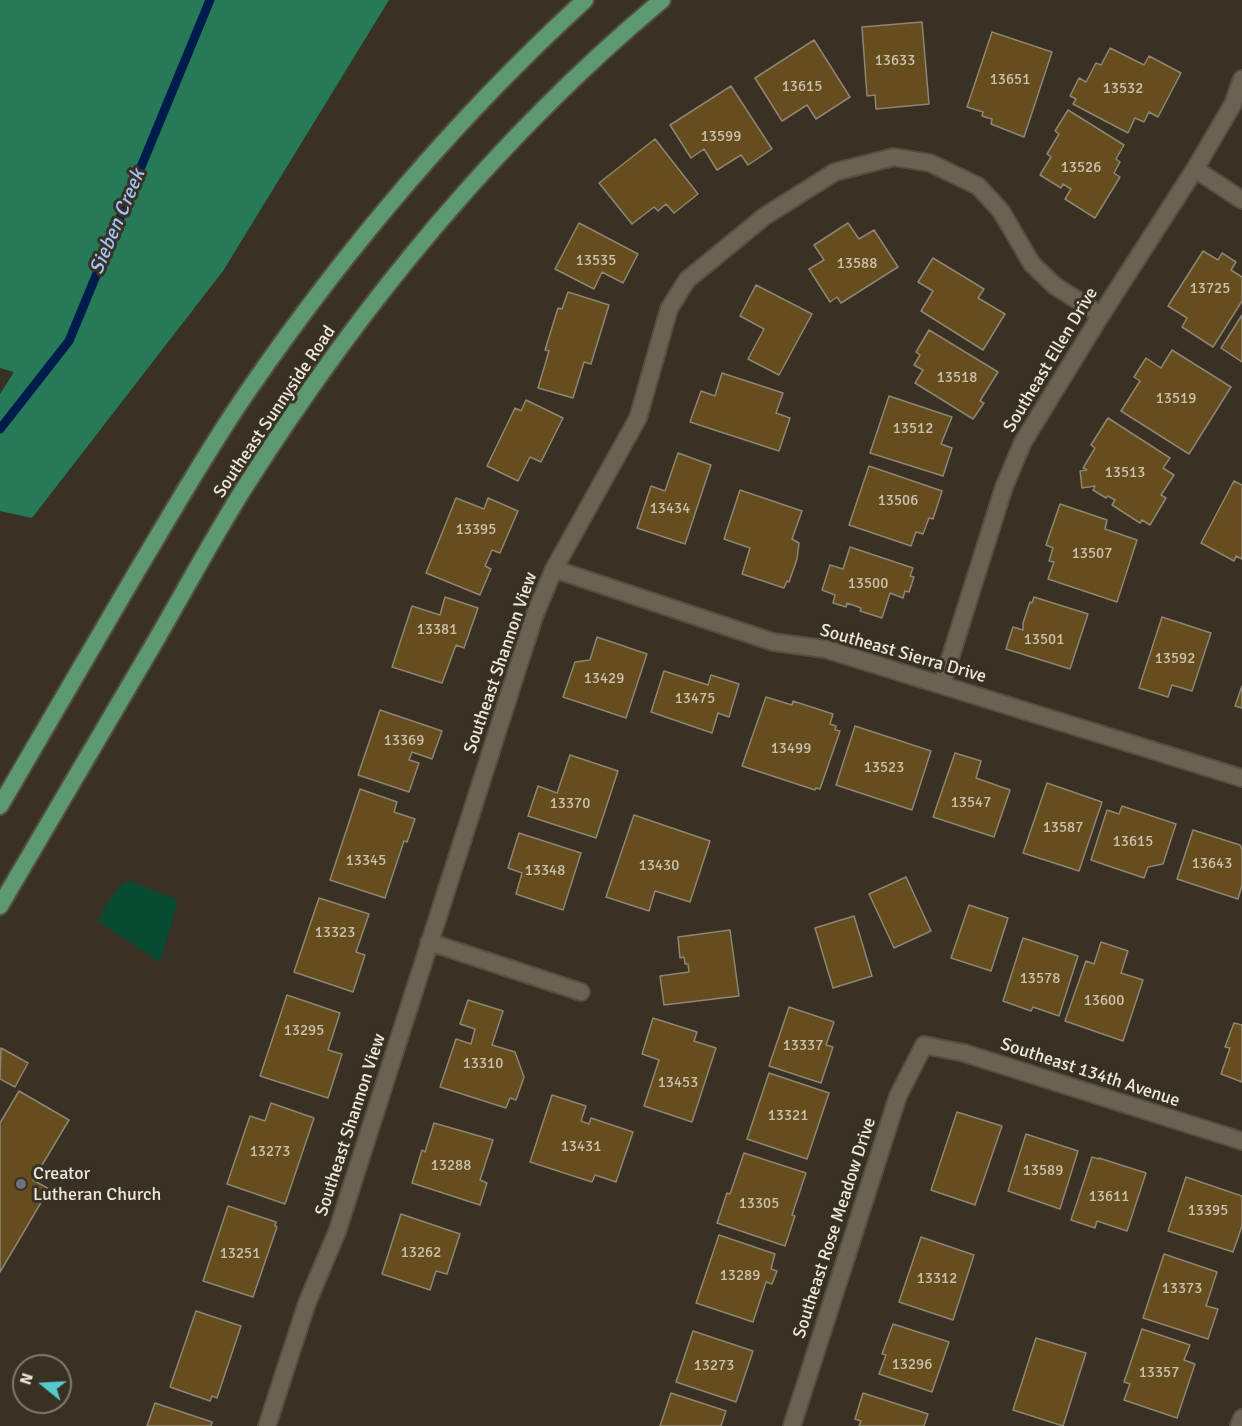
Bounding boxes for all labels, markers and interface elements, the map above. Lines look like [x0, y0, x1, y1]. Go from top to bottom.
house number: 13633 [875, 52, 915, 70]
house number: 13651 [990, 71, 1030, 89]
house number: 13615 [782, 78, 822, 96]
house number: 13532 [1103, 80, 1143, 98]
house number: 13599 [701, 128, 741, 146]
house number: 13526 [1061, 159, 1101, 177]
water label: Sieben Creek [85, 166, 151, 278]
house number: 13535 [576, 252, 616, 270]
house number: 13588 [837, 255, 877, 273]
house number: 13725 [1190, 280, 1230, 298]
street label: Southeast Ellen Drive [999, 284, 1103, 436]
street label: Southeast Sunnyside Road [209, 322, 341, 502]
house number: 13518 [937, 369, 977, 387]
house number: 13519 [1156, 390, 1196, 408]
house number: 13512 [893, 420, 933, 438]
house number: 13513 [1105, 464, 1145, 482]
house number: 13506 [878, 492, 918, 510]
house number: 13434 [650, 500, 690, 518]
house number: 13395 [456, 521, 496, 539]
house number: 13507 [1072, 545, 1112, 563]
street label: Southeast Shannon View [460, 570, 542, 756]
house number: 13500 [848, 575, 888, 593]
street label: Southeast Sierra Drive [817, 620, 989, 688]
house number: 13381 [417, 621, 457, 639]
house number: 13501 [1024, 631, 1064, 649]
house number: 13592 [1155, 650, 1195, 668]
house number: 13429 [584, 670, 624, 688]
house number: 13475 [675, 690, 715, 708]
house number: 13369 [384, 732, 424, 750]
house number: 13499 [771, 740, 811, 758]
house number: 13523 [864, 759, 904, 777]
house number: 13547 [951, 794, 991, 812]
house number: 13370 [550, 795, 590, 813]
house number: 13587 [1043, 819, 1083, 837]
house number: 13615 [1113, 833, 1153, 851]
house number: 13345 [346, 852, 386, 870]
house number: 13643 [1192, 855, 1232, 873]
house number: 13430 [639, 857, 679, 875]
house number: 13348 [525, 862, 565, 880]
house number: 13323 [315, 924, 355, 942]
house number: 13578 [1020, 970, 1060, 988]
house number: 13600 [1084, 992, 1124, 1010]
house number: 13295 [284, 1022, 324, 1040]
street label: Southeast Shannon View [311, 1031, 391, 1219]
street label: Southeast 134th Avenue [998, 1034, 1182, 1112]
house number: 13337 [783, 1037, 823, 1055]
house number: 13310 [463, 1055, 503, 1073]
house number: 13453 [658, 1074, 698, 1092]
house number: 13321 [768, 1107, 808, 1125]
street label: Southeast Rose Meadow Drive [789, 1115, 881, 1341]
house number: 13431 [561, 1138, 601, 1156]
house number: 13273 [250, 1143, 290, 1161]
house number: 13288 [431, 1157, 471, 1175]
house number: 13589 [1023, 1162, 1063, 1180]
place label: Creator Lutheran Church [33, 1163, 161, 1206]
marker: Creator Lutheran Church [14, 1177, 28, 1191]
house number: 13611 [1089, 1188, 1129, 1206]
house number: 13305 [739, 1195, 779, 1213]
house number: 13395 [1188, 1202, 1228, 1220]
house number: 13262 [401, 1244, 441, 1262]
house number: 13251 [220, 1245, 260, 1263]
house number: 13289 [720, 1267, 760, 1285]
house number: 13312 [917, 1270, 957, 1288]
house number: 13373 [1162, 1280, 1202, 1298]
north arrow [12, 1354, 72, 1414]
house number: 13296 [892, 1356, 932, 1374]
house number: 13273 [694, 1357, 734, 1375]
house number: 13357 [1139, 1364, 1179, 1382]
text: N [16, 1371, 38, 1387]

